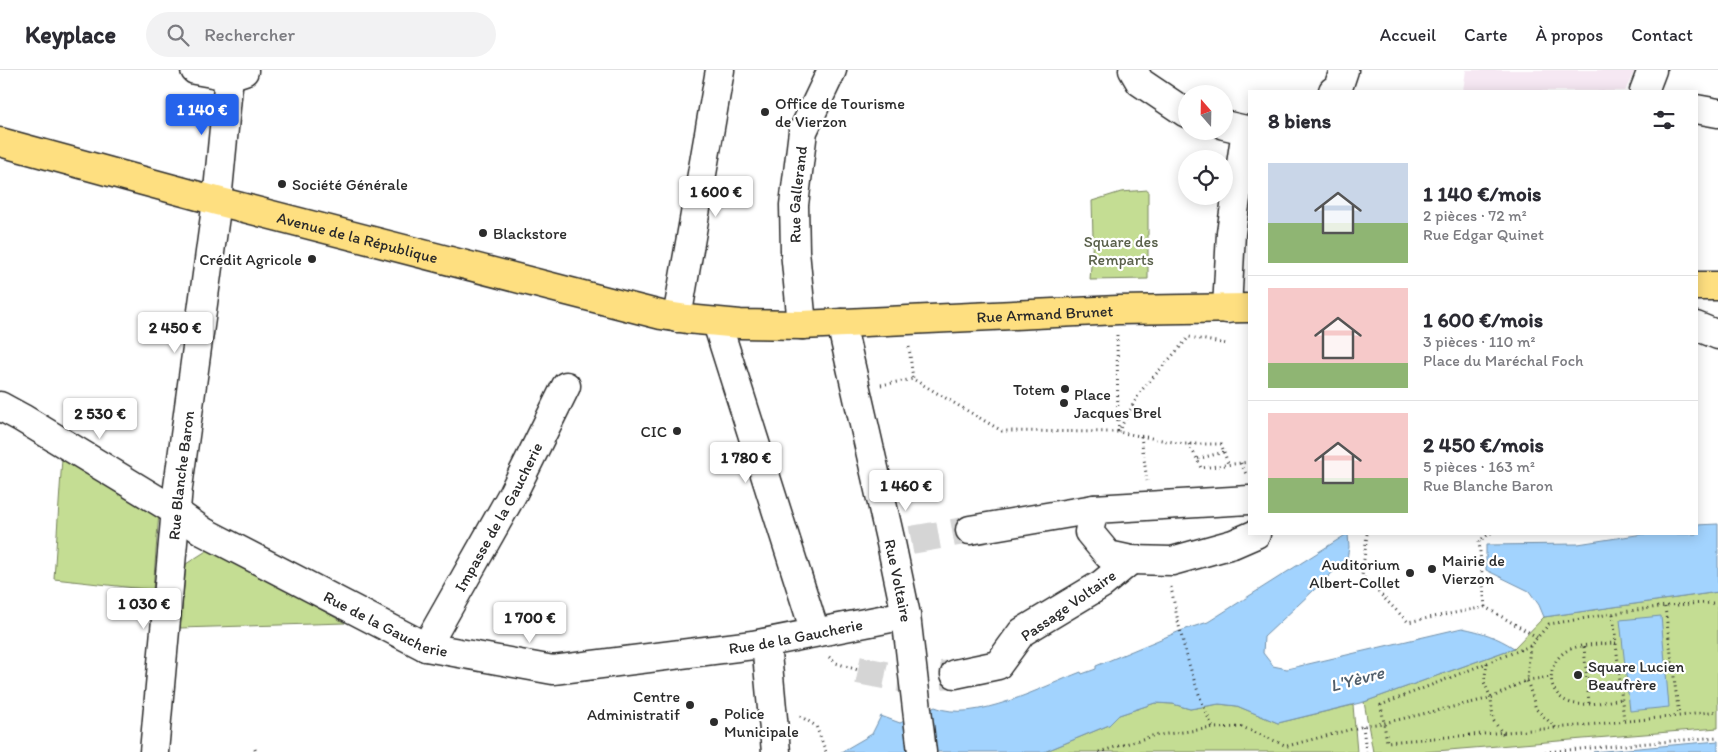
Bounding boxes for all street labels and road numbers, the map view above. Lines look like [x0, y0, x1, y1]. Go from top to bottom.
street label: Rue Gallerand [785, 144, 811, 243]
street label: Avenue de la République [275, 208, 440, 267]
street label: Rue Armand Brunet [976, 301, 1114, 327]
street label: Rue Blanche Baron [164, 410, 198, 541]
street label: Impasse de la Gaucherie [450, 439, 547, 595]
street label: Rue Voltaire [880, 537, 916, 623]
street label: Passage Voltaire [1017, 566, 1120, 645]
street label: Rue de la Gaucherie [320, 587, 450, 661]
street label: Rue de la Gaucherie [728, 615, 865, 658]

